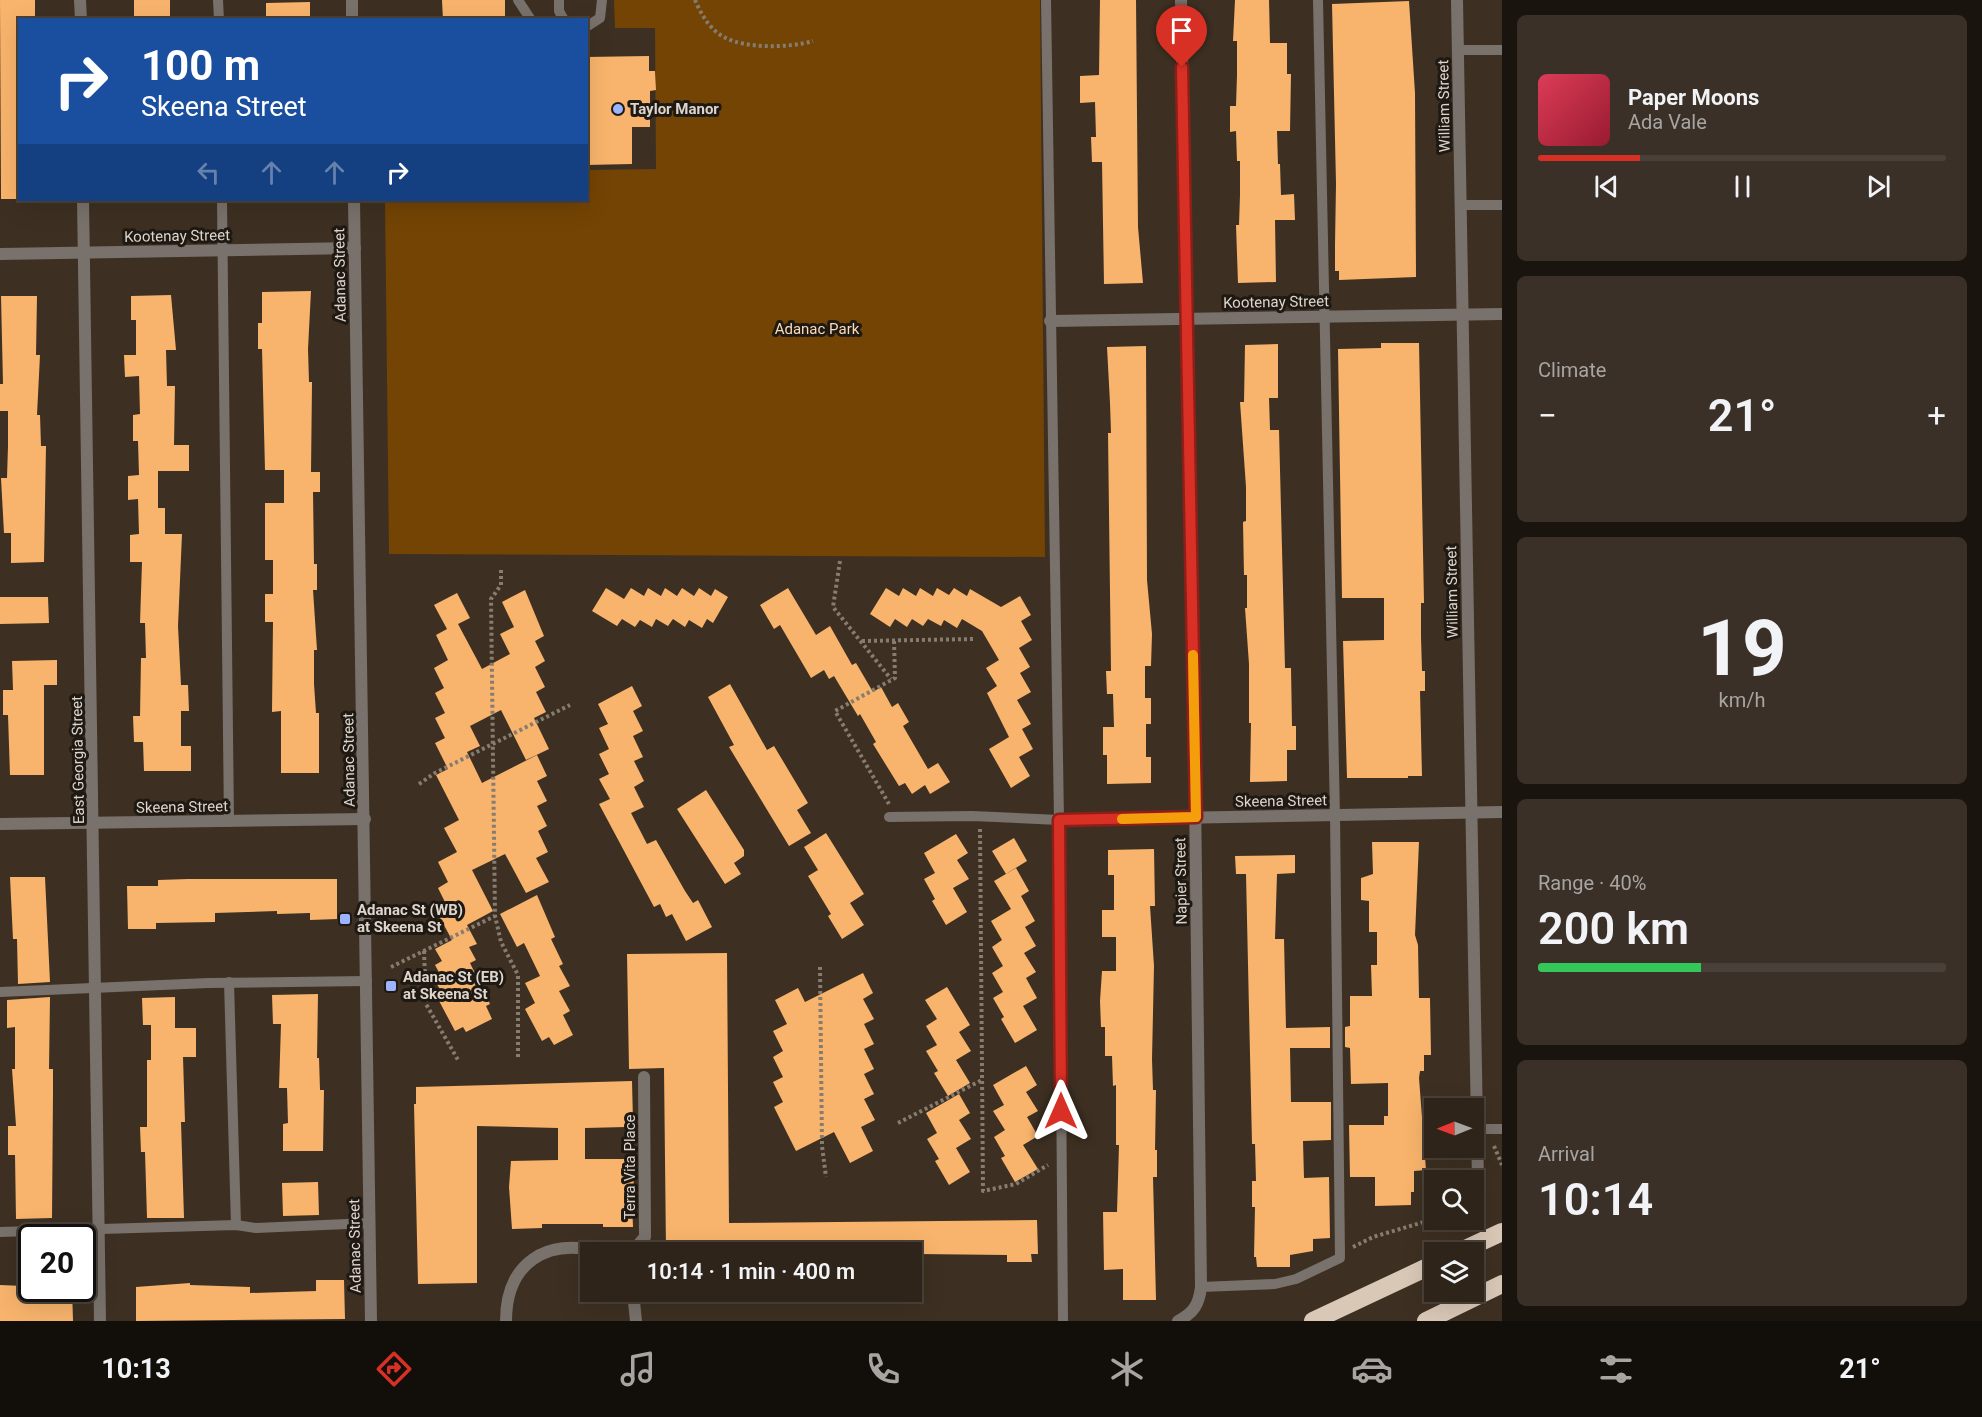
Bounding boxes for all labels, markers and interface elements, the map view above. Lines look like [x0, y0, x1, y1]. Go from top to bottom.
pin [1156, 5, 1207, 67]
icon: arrive [1165, 14, 1198, 47]
text: 100 m [141, 41, 260, 90]
icon: right [42, 42, 120, 120]
street label: William Street [1434, 60, 1454, 152]
text: Paper Moons [1628, 85, 1759, 110]
text: Skeena Street [141, 91, 307, 123]
place label: Taylor Manor [630, 100, 719, 118]
marker: Taylor Manor [611, 102, 625, 116]
text: Ada Vale [1628, 110, 1707, 134]
icon: left [192, 156, 225, 189]
icon: ahead [255, 156, 288, 189]
icon: ahead [318, 156, 351, 189]
icon: right [381, 156, 414, 189]
icon: previous [1590, 170, 1623, 203]
icon: pause [1726, 170, 1759, 203]
icon: next [1862, 170, 1895, 203]
street label: Kootenay Street [124, 226, 230, 246]
street label: Adanac Street [330, 228, 350, 322]
street label: Kootenay Street [1223, 292, 1329, 312]
park label: Adanac Park [775, 320, 860, 338]
text: Climate [1538, 358, 1606, 382]
text: 21° [1708, 389, 1776, 442]
text: − [1538, 396, 1557, 435]
text: + [1927, 396, 1946, 435]
street label: William Street [1442, 546, 1462, 638]
text: 19 [1697, 603, 1787, 694]
text: km/h [1719, 688, 1765, 712]
street label: East Georgia Street [68, 696, 88, 824]
street label: Adanac Street [339, 713, 359, 807]
street label: Skeena Street [1235, 791, 1327, 811]
street label: Skeena Street [136, 797, 228, 817]
street label: Napier Street [1171, 837, 1191, 925]
text: Range · 40% [1538, 871, 1646, 895]
place label: Adanac St (WB) at Skeena St [357, 901, 463, 936]
text: 200 km [1538, 902, 1689, 955]
marker: Adanac St (WB) at Skeena St [338, 912, 352, 926]
place label: Adanac St (EB) at Skeena St [403, 968, 504, 1003]
marker: Adanac St (EB) at Skeena St [384, 979, 398, 993]
position arrow [1029, 1079, 1093, 1143]
north arrow [1424, 1098, 1484, 1158]
map controls [1424, 1098, 1484, 1302]
street label: Terra Vita Place [621, 1114, 639, 1220]
text: Arrival [1538, 1142, 1595, 1166]
button: search [1424, 1170, 1484, 1230]
text: 10:14 [1538, 1173, 1653, 1226]
street label: Adanac Street [345, 1199, 365, 1293]
speed limit sign: 20 [18, 1224, 96, 1302]
button: layers [1424, 1242, 1484, 1302]
text: 10:14 · 1 min · 400 m [647, 1259, 855, 1284]
icon: directions [373, 1348, 415, 1390]
icon: music [617, 1348, 659, 1390]
icon: phone [862, 1348, 904, 1390]
icon: climate [1106, 1348, 1148, 1390]
icon: car [1351, 1348, 1393, 1390]
icon: filters [1595, 1348, 1637, 1390]
text: 10:13 [101, 1353, 171, 1385]
text: 21° [1839, 1353, 1881, 1385]

